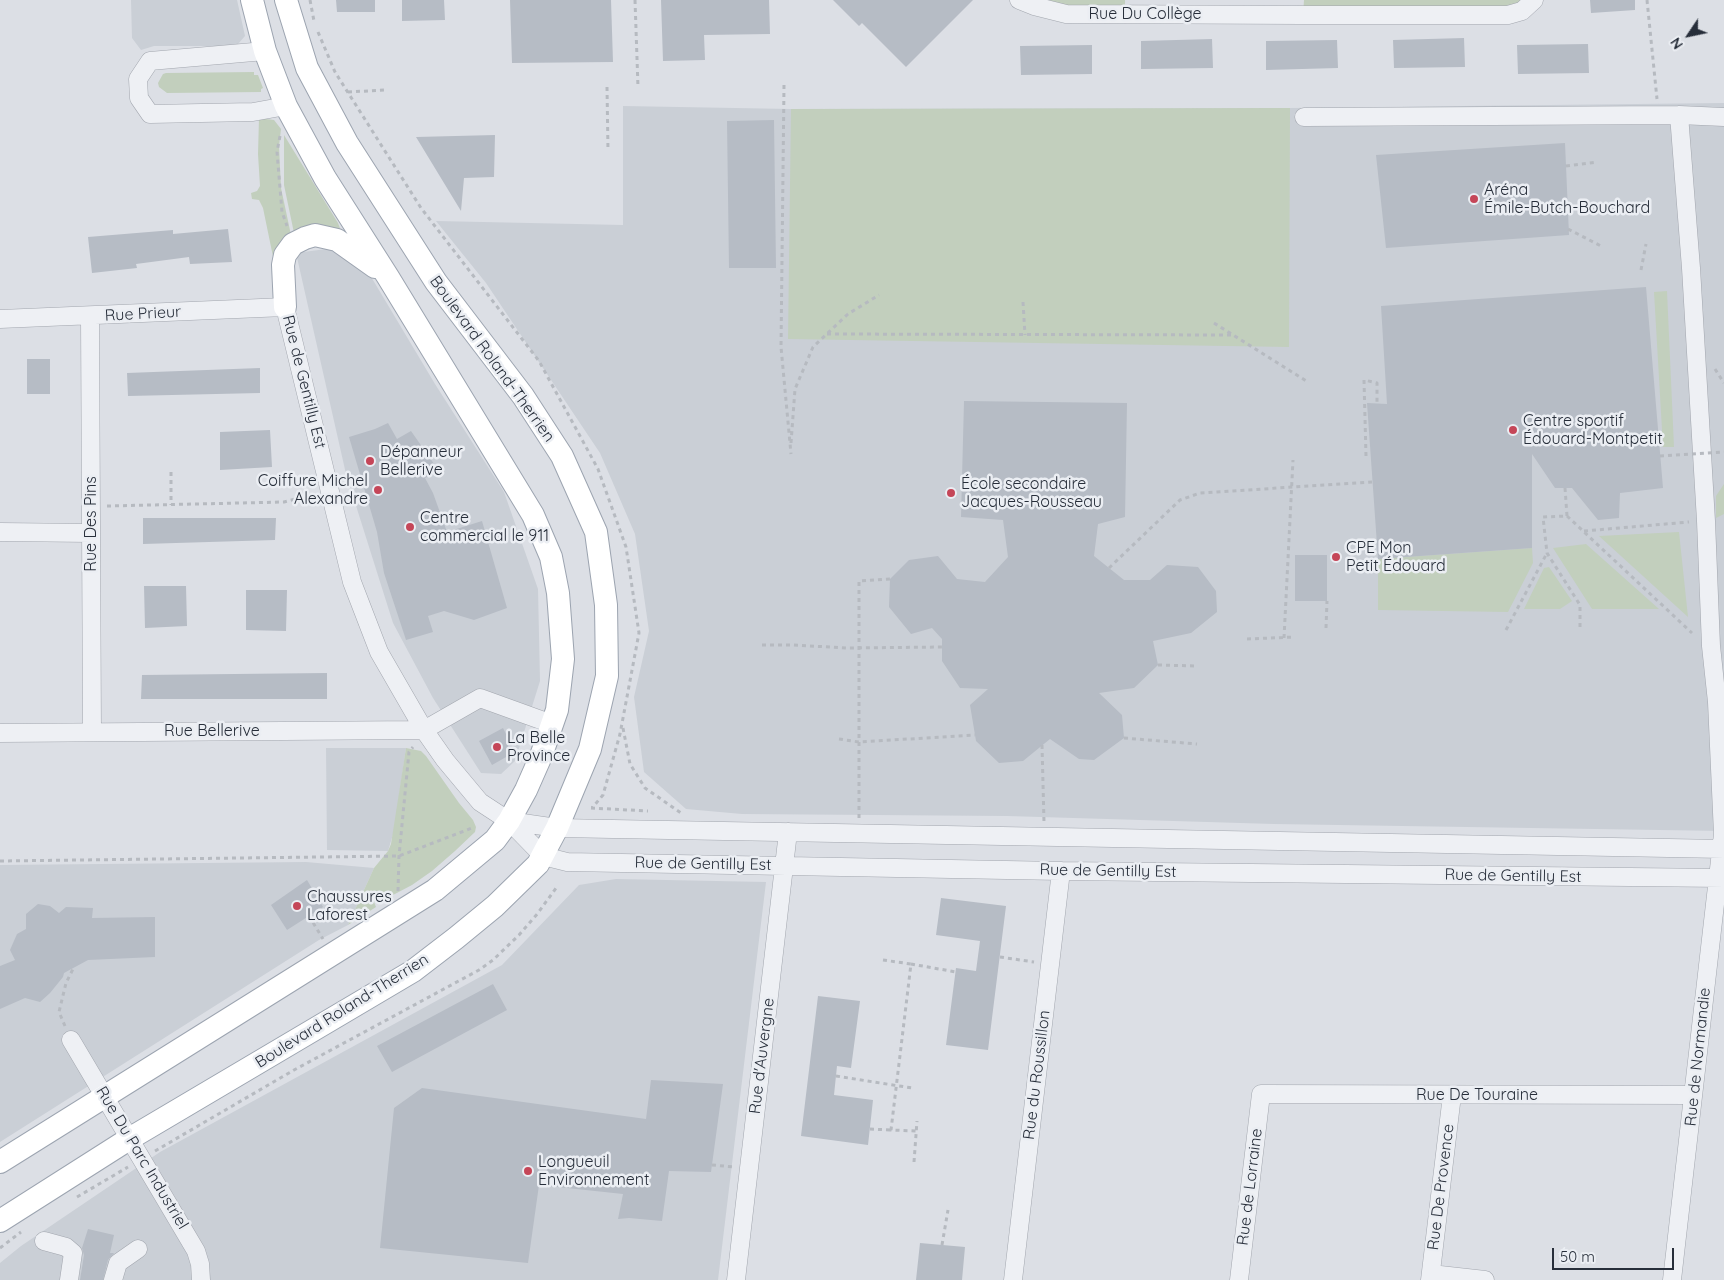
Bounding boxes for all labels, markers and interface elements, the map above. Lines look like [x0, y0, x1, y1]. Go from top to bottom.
street label: Rue Du Collège [1088, 4, 1202, 24]
north arrow [1664, 10, 1714, 60]
text: N [1666, 34, 1687, 53]
place label: Aréna Émile-Butch-Bouchard [1484, 180, 1650, 218]
marker: Aréna Émile-Butch-Bouchard [1468, 193, 1480, 205]
street label: Boulevard Roland-Therrien [425, 272, 559, 446]
street label: Rue Prieur [104, 302, 182, 326]
street label: Rue de Gentilly Est [278, 313, 330, 451]
place label: Centre sportif Édouard-Montpetit [1523, 411, 1663, 449]
marker: Centre sportif Édouard-Montpetit [1507, 424, 1519, 436]
place label: Dépanneur Bellerive [380, 442, 463, 480]
marker: Dépanneur Bellerive [364, 455, 376, 467]
place label: Coiffure Michel Alexandre [258, 471, 368, 509]
place label: École secondaire Jacques-Rousseau [961, 474, 1102, 512]
street label: Rue Des Pins [81, 476, 101, 572]
marker: Coiffure Michel Alexandre [372, 484, 384, 496]
marker: École secondaire Jacques-Rousseau [945, 487, 957, 499]
place label: Centre commercial le 911 [420, 508, 549, 546]
marker: Centre commercial le 911 [404, 521, 416, 533]
place label: CPE Mon Petit Édouard [1346, 538, 1446, 576]
marker: CPE Mon Petit Édouard [1330, 551, 1342, 563]
street label: Rue Bellerive [164, 721, 260, 741]
place label: La Belle Province [507, 728, 570, 766]
marker: La Belle Province [491, 741, 503, 753]
street label: Rue de Gentilly Est [634, 853, 772, 875]
street label: Rue de Gentilly Est [1039, 860, 1177, 882]
street label: Rue de Gentilly Est [1444, 865, 1582, 887]
place label: Chaussures Laforest [307, 887, 392, 925]
marker: Chaussures Laforest [291, 900, 303, 912]
street label: Boulevard Roland-Therrien [252, 950, 432, 1072]
street label: Rue de Normandie [1681, 987, 1715, 1127]
street label: Rue d'Auvergne [745, 997, 779, 1115]
street label: Rue du Roussillon [1020, 1009, 1054, 1141]
street label: Rue Du Parc Industriel [92, 1083, 192, 1233]
street label: Rue De Touraine [1416, 1085, 1538, 1105]
street label: Rue De Provence [1424, 1123, 1458, 1251]
street label: Rue de Lorraine [1233, 1127, 1267, 1247]
place label: Longueuil Environnement [538, 1152, 649, 1190]
marker: Longueuil Environnement [522, 1165, 534, 1177]
scale bar [1554, 1238, 1676, 1270]
text: 50 m [1560, 1247, 1595, 1266]

